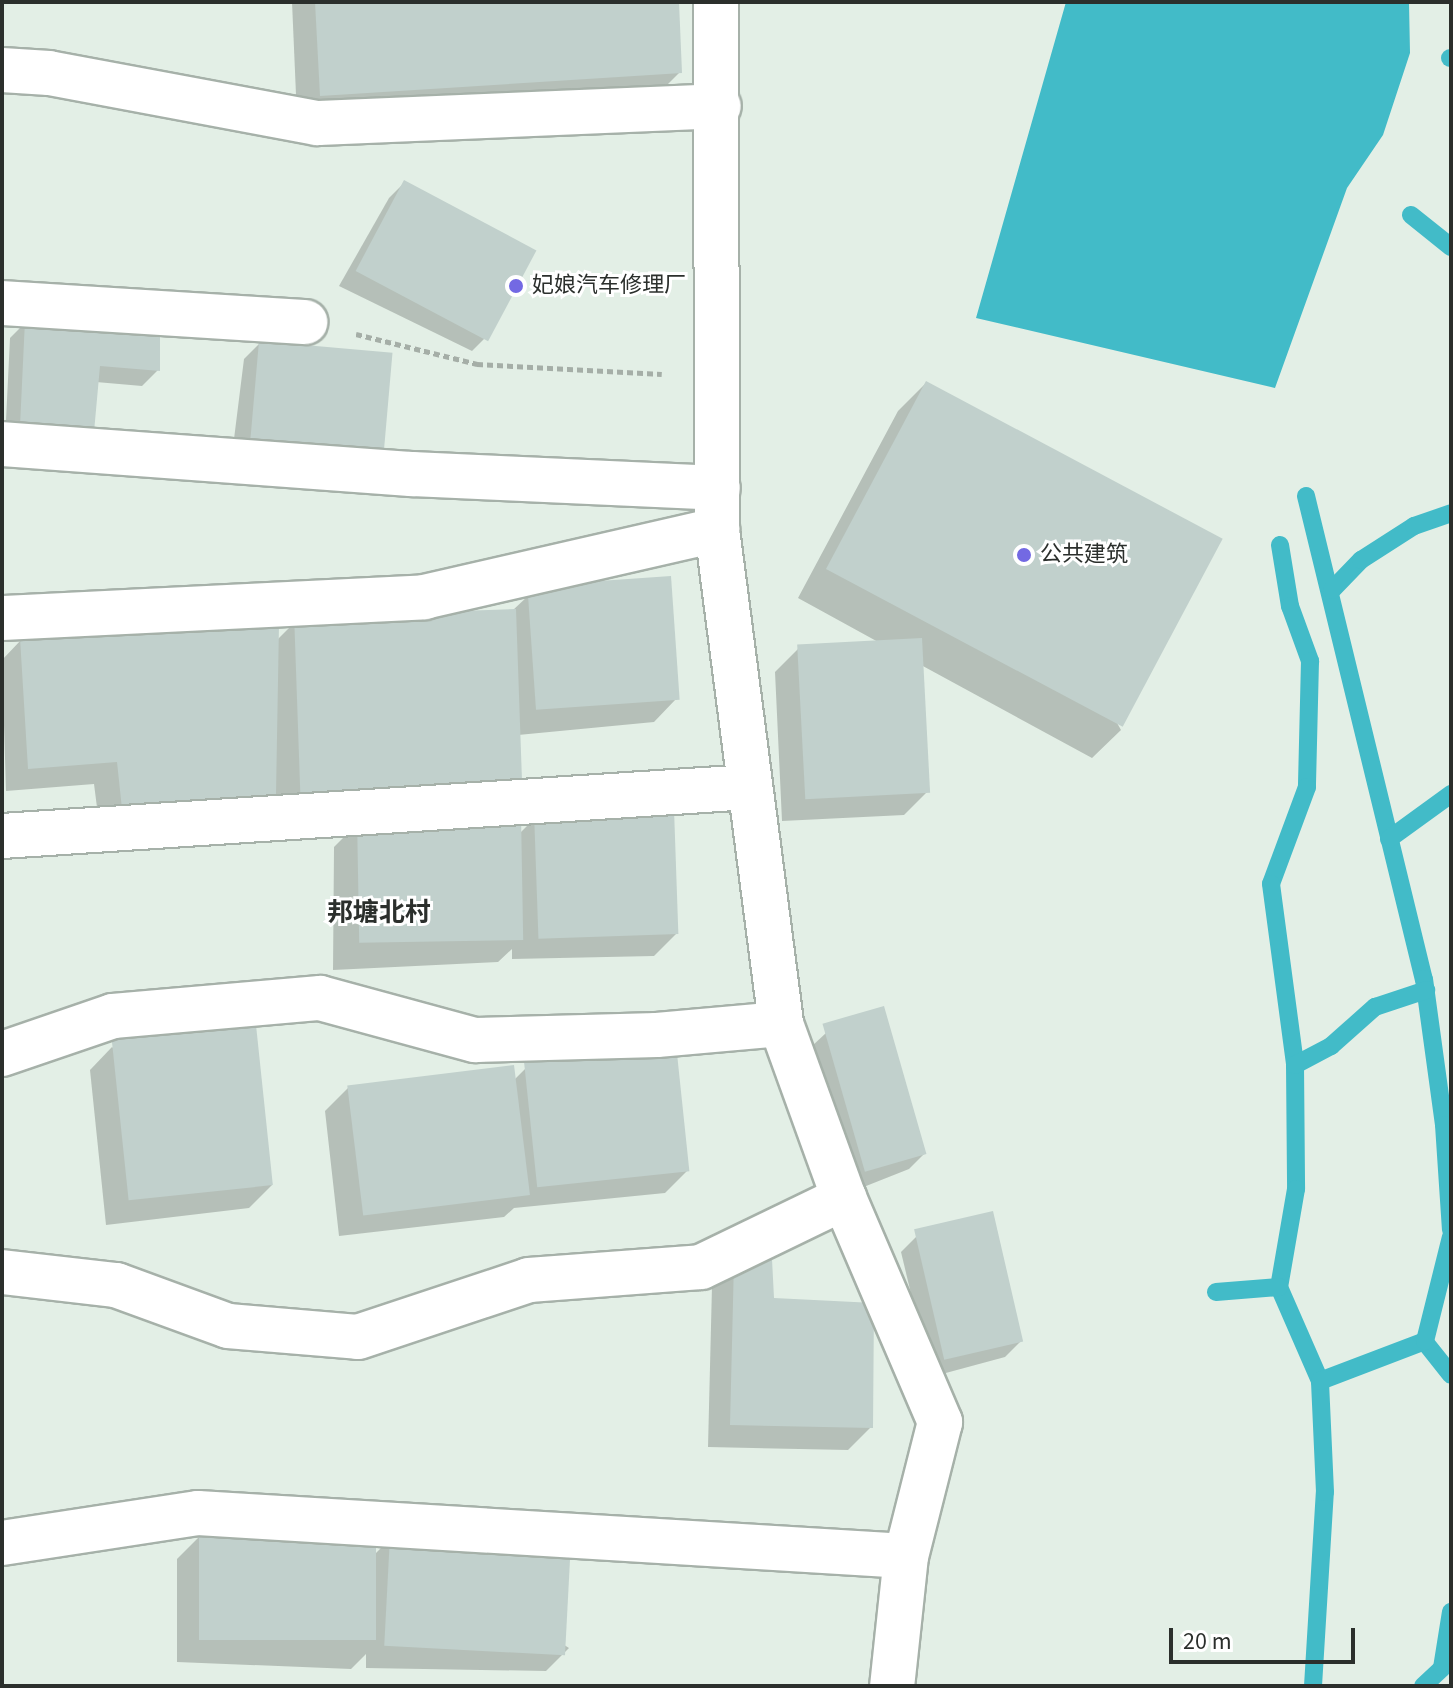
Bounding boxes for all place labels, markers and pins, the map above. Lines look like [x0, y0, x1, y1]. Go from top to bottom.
place label: 妃娘汽车修理厂 [532, 273, 686, 299]
marker: 妃娘汽车修理厂 [507, 277, 525, 295]
place label: 公共建筑 [1040, 542, 1128, 568]
marker: 公共建筑 [1015, 546, 1033, 564]

